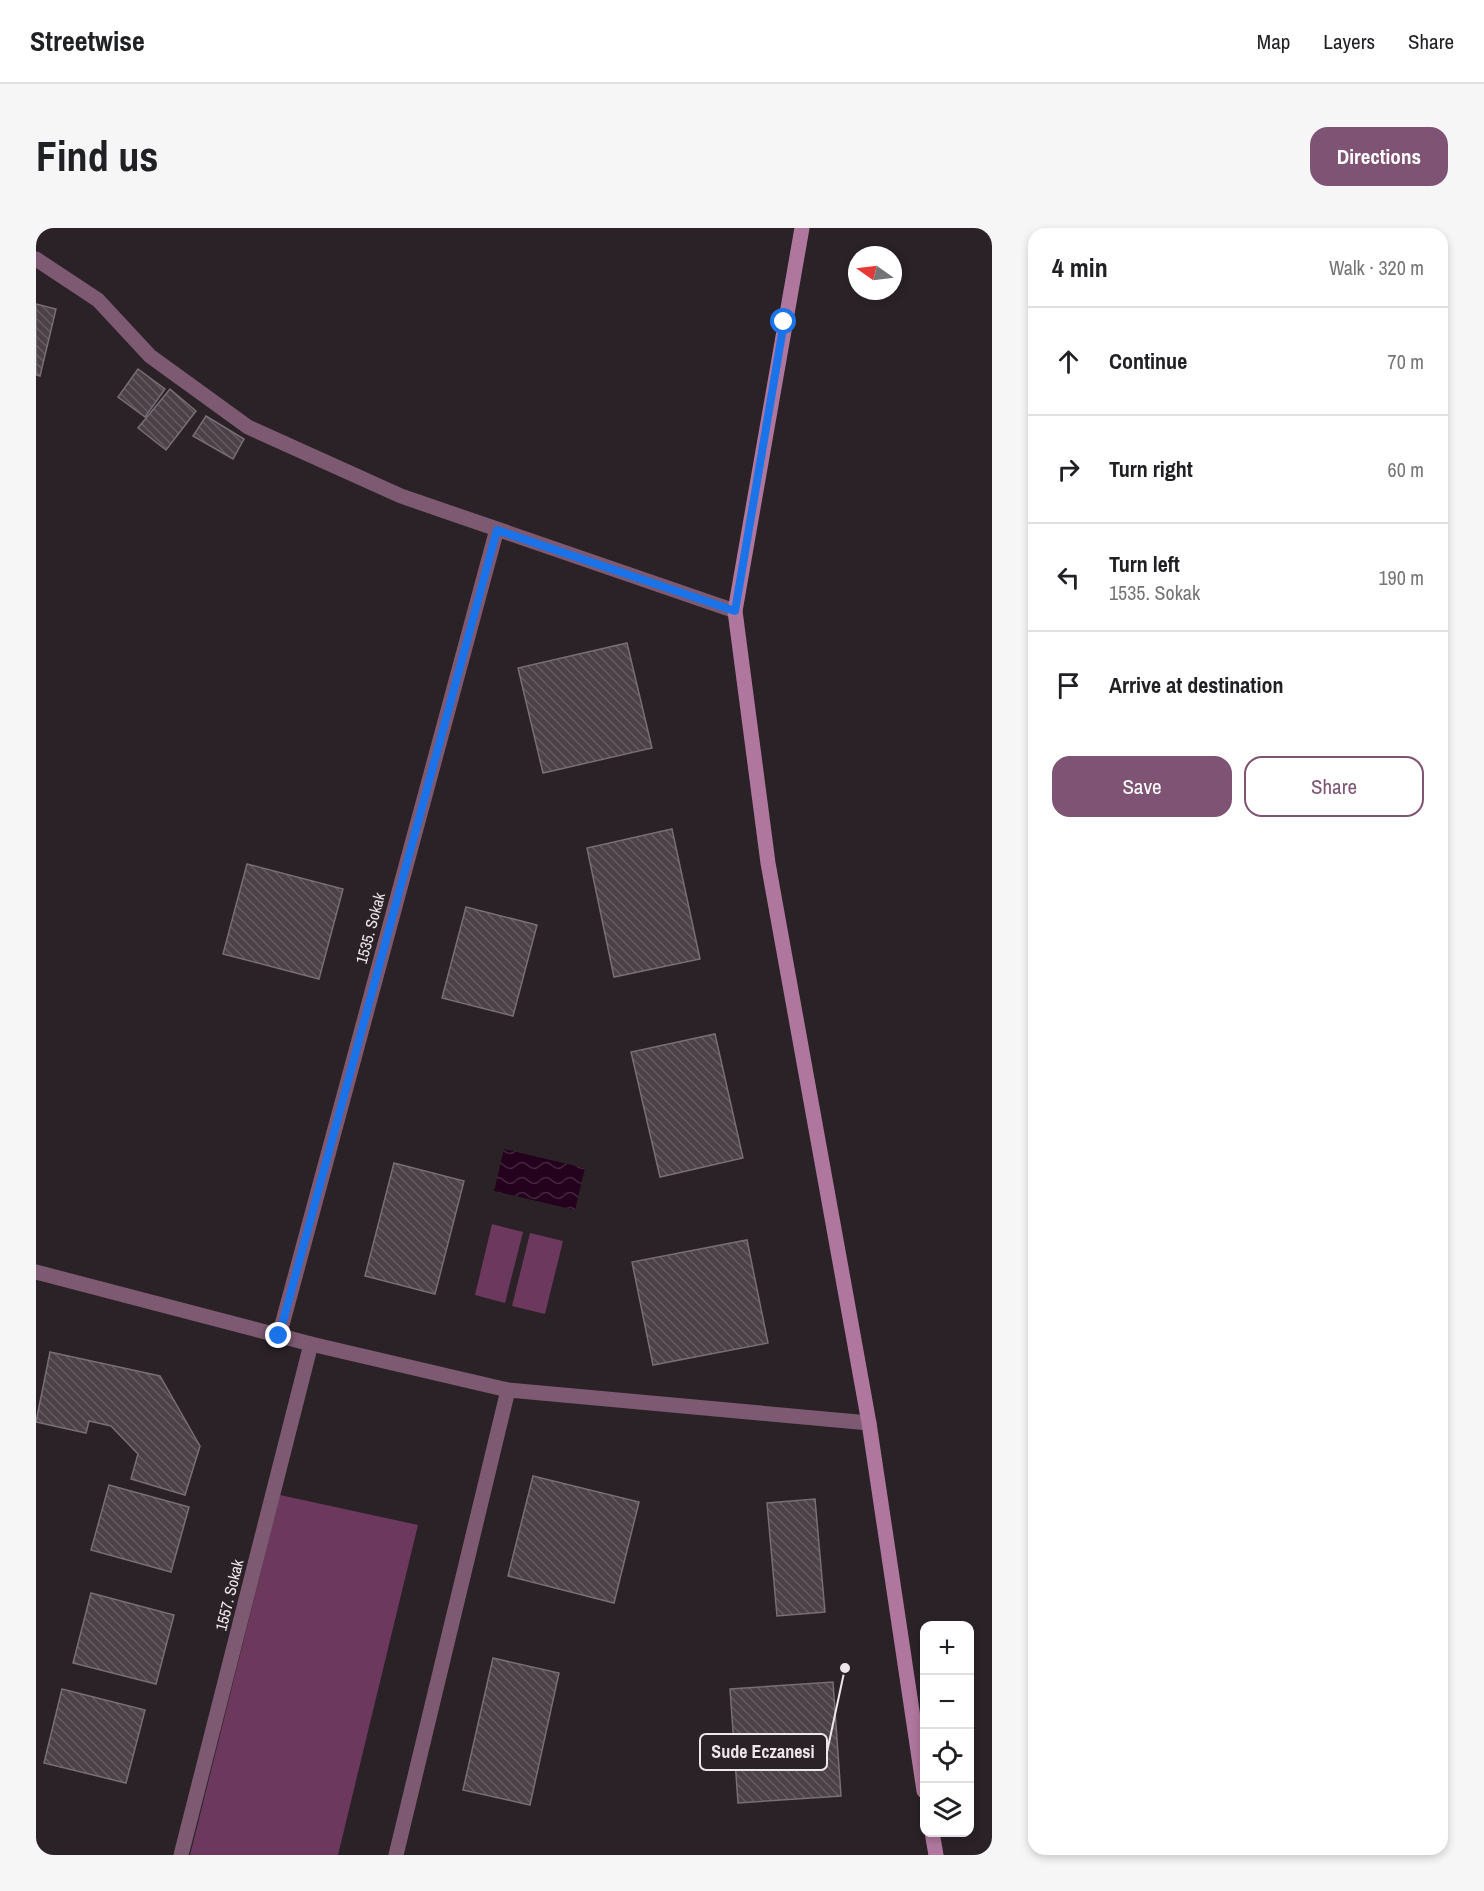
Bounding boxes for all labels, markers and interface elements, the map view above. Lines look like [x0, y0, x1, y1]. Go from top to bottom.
text: Streetwise [30, 22, 145, 60]
text: Map [1257, 27, 1290, 56]
text: Layers [1323, 27, 1375, 56]
text: Share [1408, 27, 1454, 56]
button: Directions [1310, 127, 1448, 186]
text: Find us [36, 128, 158, 184]
north arrow [848, 246, 902, 300]
text: 4 min [1052, 250, 1108, 285]
text: Walk · 320 m [1329, 254, 1424, 281]
route start [770, 308, 796, 334]
icon: ahead [1052, 345, 1085, 378]
text: Continue [1109, 346, 1187, 376]
text: 70 m [1388, 348, 1424, 375]
icon: right [1052, 453, 1085, 486]
text: Turn right [1109, 454, 1193, 484]
text: 60 m [1388, 456, 1424, 483]
text: Turn left [1109, 549, 1180, 579]
icon: left [1052, 561, 1085, 594]
text: 190 m [1378, 564, 1424, 591]
text: 1535. Sokak [1109, 579, 1200, 606]
icon: arrive [1052, 669, 1085, 702]
text: Arrive at destination [1109, 670, 1283, 700]
button: Save [1052, 756, 1232, 817]
button: Share [1244, 756, 1424, 817]
street label: 1535. Sokak [350, 890, 390, 966]
route end [265, 1322, 291, 1348]
street label: 1557. Sokak [210, 1557, 249, 1633]
map controls [920, 1621, 974, 1837]
button: + [920, 1621, 974, 1675]
button: − [920, 1675, 974, 1729]
button: locate [920, 1729, 974, 1783]
callout: Sude Eczanesi [700, 1734, 827, 1770]
text: Sude Eczanesi [711, 1739, 815, 1764]
button: layers [920, 1783, 974, 1837]

